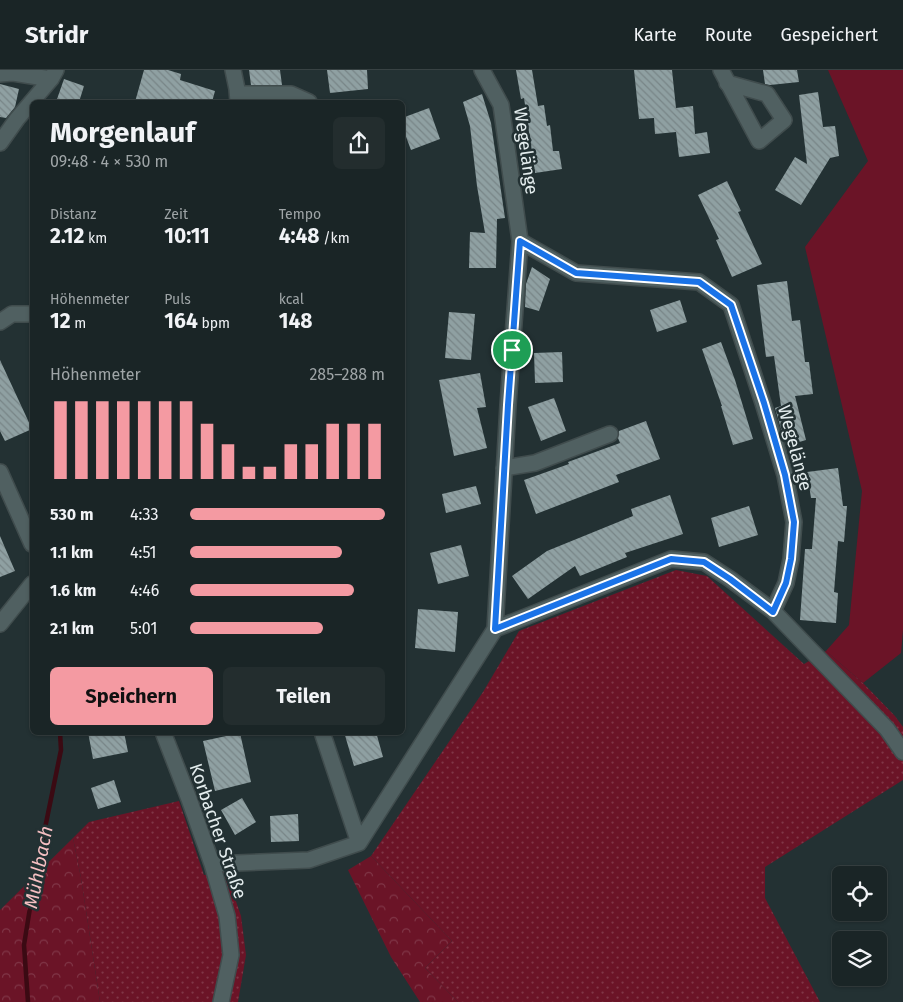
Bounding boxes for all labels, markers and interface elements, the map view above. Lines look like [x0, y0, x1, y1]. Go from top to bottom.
text: Stridr [25, 21, 88, 49]
text: Karte [634, 24, 677, 46]
text: Route [705, 24, 752, 46]
text: Gespeichert [780, 24, 878, 46]
street label: Wegelänge [509, 106, 543, 196]
text: Morgenlauf [50, 116, 195, 149]
button: share [333, 117, 385, 169]
text: 09:48 · 4 × 530 m [50, 152, 168, 171]
text: Distanz [50, 206, 96, 223]
text: Zeit [164, 206, 188, 223]
text: Tempo [279, 206, 321, 223]
text: 2.12 [50, 223, 84, 249]
text: 10:11 [164, 223, 210, 249]
text: 4:48 [279, 223, 320, 249]
text: km [84, 230, 107, 247]
text: /km [320, 230, 350, 247]
text: Höhenmeter [50, 291, 129, 308]
text: Puls [164, 291, 191, 308]
text: kcal [279, 291, 304, 308]
text: 12 [50, 308, 71, 334]
text: 164 [164, 308, 198, 334]
text: 148 [279, 308, 312, 334]
text: m [71, 315, 86, 332]
text: bpm [198, 315, 230, 332]
pin [491, 329, 533, 371]
icon: arrive [498, 336, 526, 364]
text: Höhenmeter [50, 365, 141, 384]
text: 285–288 m [309, 365, 385, 384]
street label: Wegelänge [773, 403, 817, 493]
text: 530 m [50, 505, 93, 524]
text: 4:33 [130, 505, 158, 524]
text: 1.1 km [50, 543, 93, 562]
text: 4:51 [130, 543, 157, 562]
text: 1.6 km [50, 581, 96, 600]
text: 4:46 [130, 581, 159, 600]
text: 2.1 km [50, 619, 94, 638]
text: 5:01 [130, 619, 157, 638]
button: Speichern [50, 667, 213, 725]
button: Teilen [223, 667, 385, 725]
street label: Korbacher Straße [185, 760, 251, 902]
water label: Mühlbach [19, 824, 58, 910]
map controls [832, 866, 887, 986]
button: locate [832, 866, 887, 921]
button: layers [832, 931, 887, 986]

